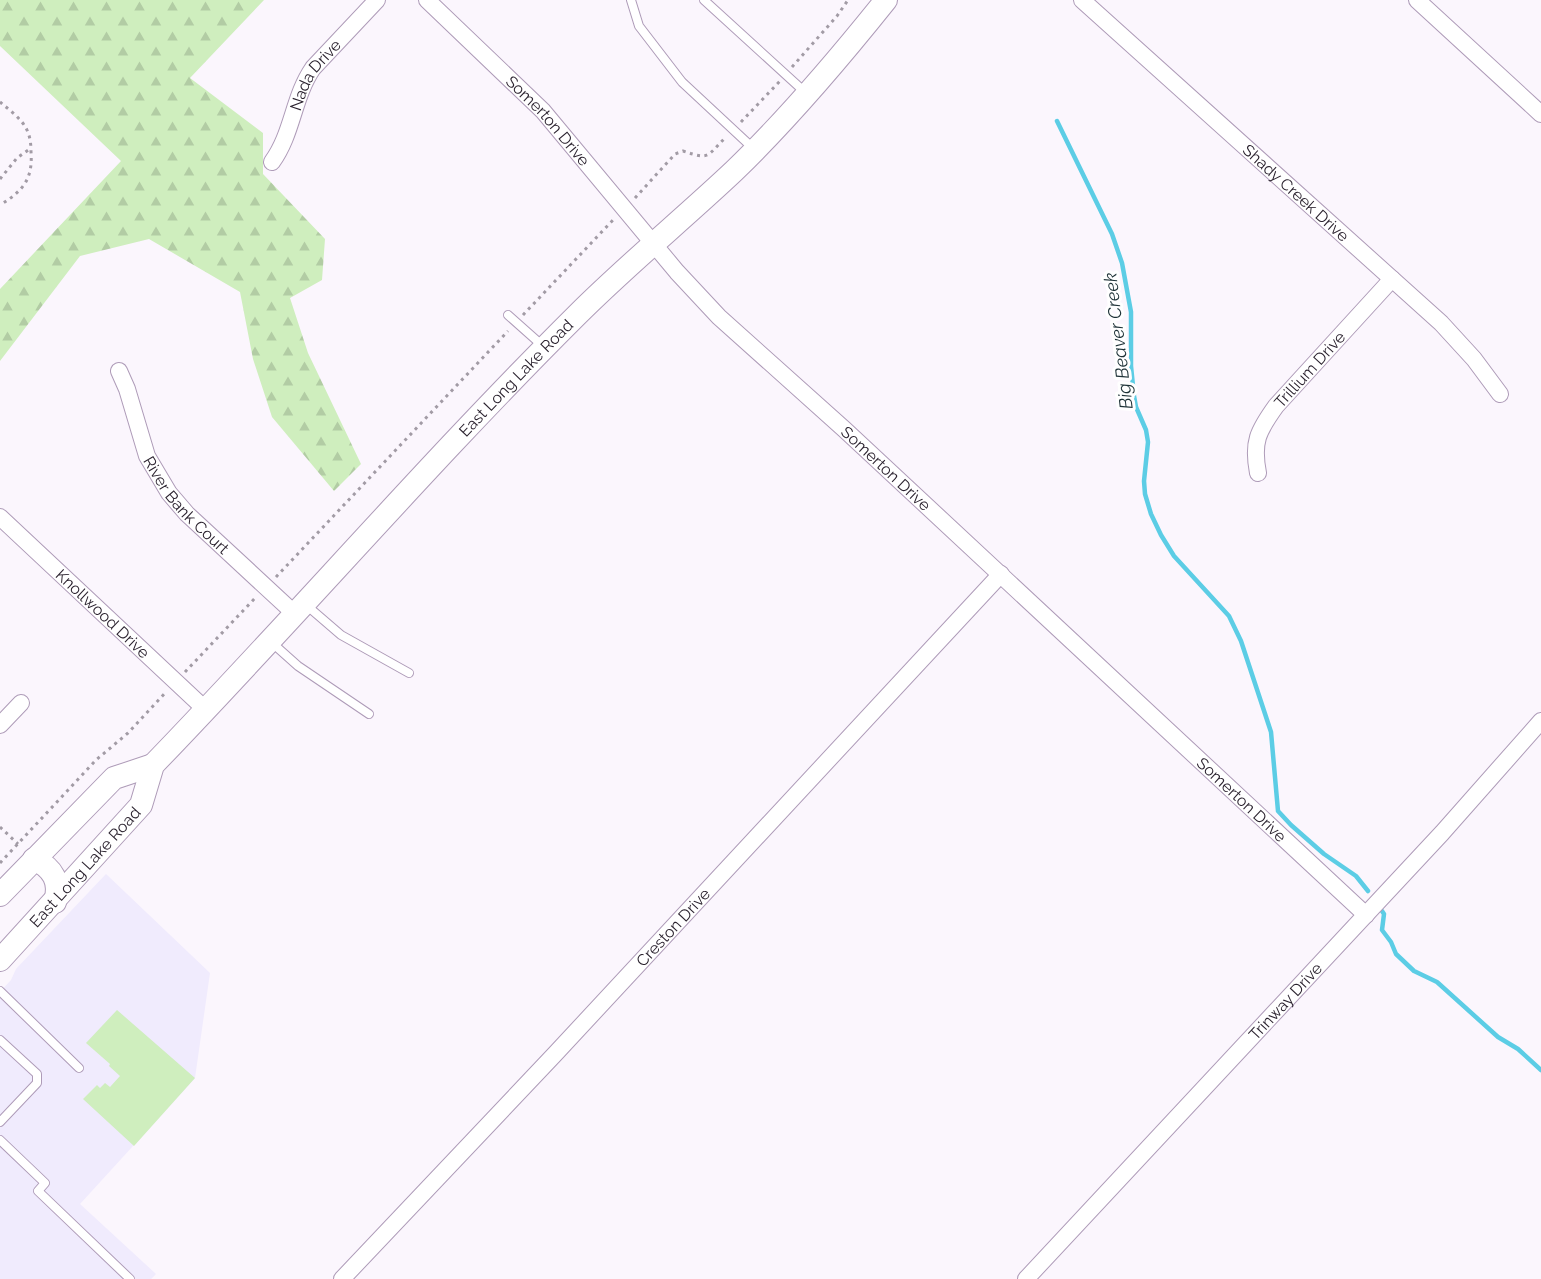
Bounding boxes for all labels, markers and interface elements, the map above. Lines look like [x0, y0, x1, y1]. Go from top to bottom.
street label: Nada Drive [285, 35, 345, 113]
street label: Somerton Drive [502, 71, 594, 169]
street label: Shady Creek Drive [1239, 140, 1353, 245]
water label: Big Beaver Creek [1099, 271, 1137, 411]
street label: East Long Lake Road [455, 315, 577, 440]
street label: Trillium Drive [1270, 327, 1349, 411]
street label: Somerton Drive [837, 422, 935, 515]
street label: River Bank Court [140, 453, 234, 558]
street label: Knollwood Drive [52, 565, 154, 662]
street label: Somerton Drive [1193, 753, 1291, 846]
street label: East Long Lake Road [25, 803, 144, 931]
street label: Creston Drive [632, 884, 714, 970]
street label: Trinway Drive [1245, 959, 1326, 1044]

